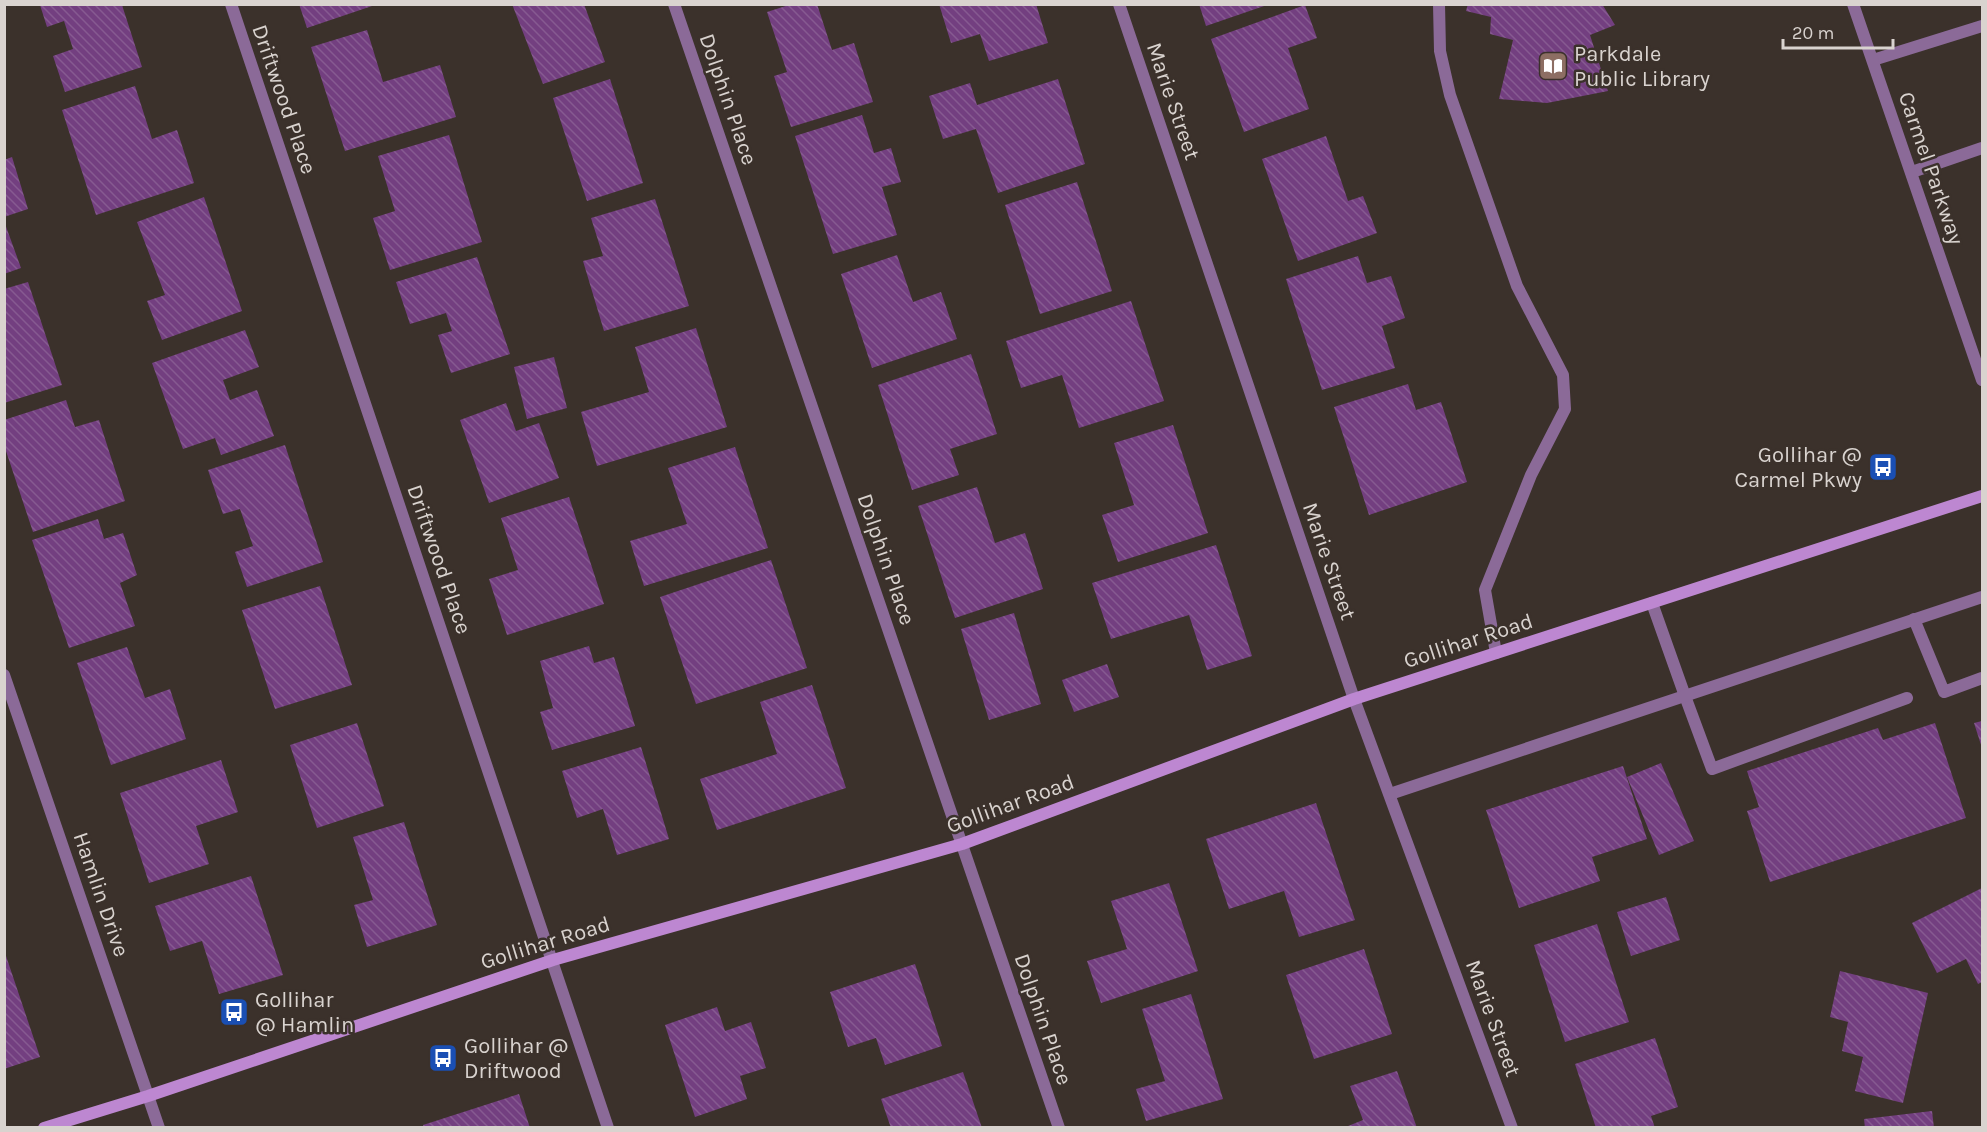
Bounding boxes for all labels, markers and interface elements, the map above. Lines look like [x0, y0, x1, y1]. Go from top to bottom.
scale bar [1783, 12, 1892, 50]
street label: Driftwood Place [246, 21, 322, 177]
text: 20 m [1792, 22, 1834, 44]
street label: Dolphin Place [693, 30, 763, 168]
street label: Marie Street [1141, 39, 1205, 163]
place label: Parkdale Public Library [1574, 41, 1710, 92]
library icon: Parkdale Public Library [1537, 50, 1569, 82]
street label: Carmel Parkway [1893, 89, 1969, 248]
place label: Gollihar @ Carmel Pkwy [1734, 442, 1862, 493]
bus stop icon: Gollihar @ Carmel Pkwy [1867, 451, 1899, 483]
street label: Driftwood Place [401, 481, 477, 637]
street label: Dolphin Place [851, 490, 921, 628]
street label: Marie Street [1297, 499, 1361, 623]
street label: Gollihar Road [1400, 608, 1536, 674]
street label: Gollihar Road [943, 769, 1078, 839]
street label: Hamlin Drive [68, 829, 135, 960]
street label: Gollihar Road [477, 911, 613, 975]
street label: Dolphin Place [1008, 950, 1078, 1088]
street label: Marie Street [1460, 956, 1526, 1080]
place label: Gollihar @ Hamlin [255, 987, 354, 1038]
bus stop icon: Gollihar @ Hamlin [218, 996, 250, 1028]
place label: Gollihar @ Driftwood [464, 1033, 568, 1084]
bus stop icon: Gollihar @ Driftwood [427, 1042, 459, 1074]

